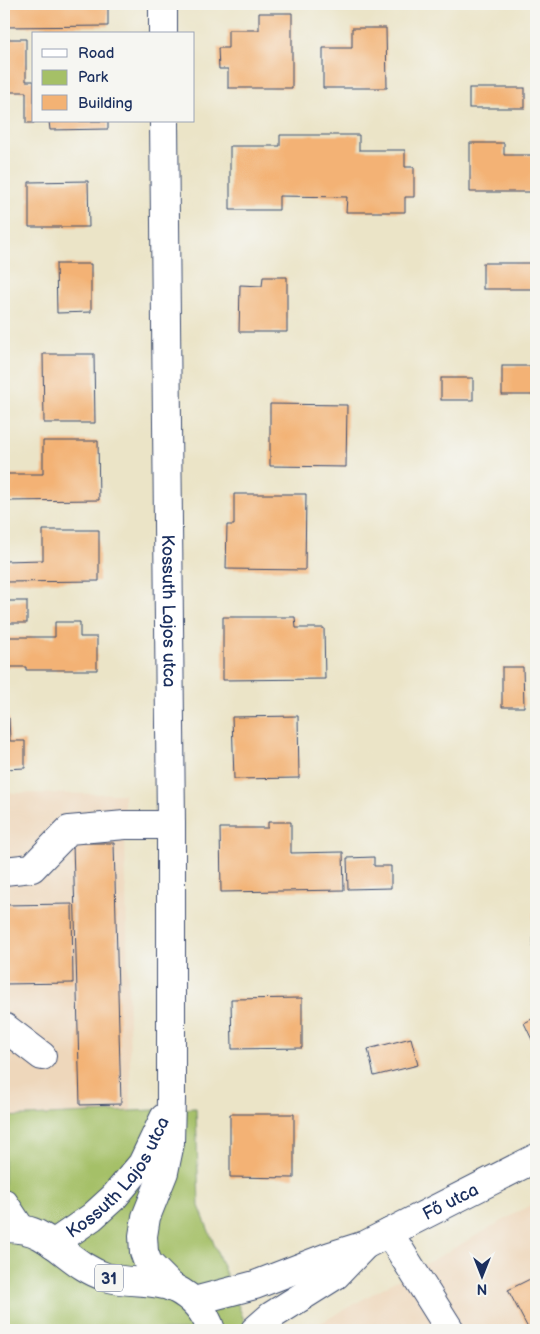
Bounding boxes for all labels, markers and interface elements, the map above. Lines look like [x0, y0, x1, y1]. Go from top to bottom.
legend [32, 32, 195, 122]
text: Road [78, 44, 114, 63]
text: Park [78, 68, 109, 87]
text: Building [78, 94, 133, 113]
street label: Kossuth Lajos utca [157, 534, 180, 688]
street label: Kossuth Lajos utca [62, 1114, 174, 1243]
street label: Fő utca [419, 1179, 482, 1225]
north arrow [458, 1252, 508, 1302]
road number: 31 [95, 1264, 123, 1292]
text: N [477, 1280, 487, 1297]

